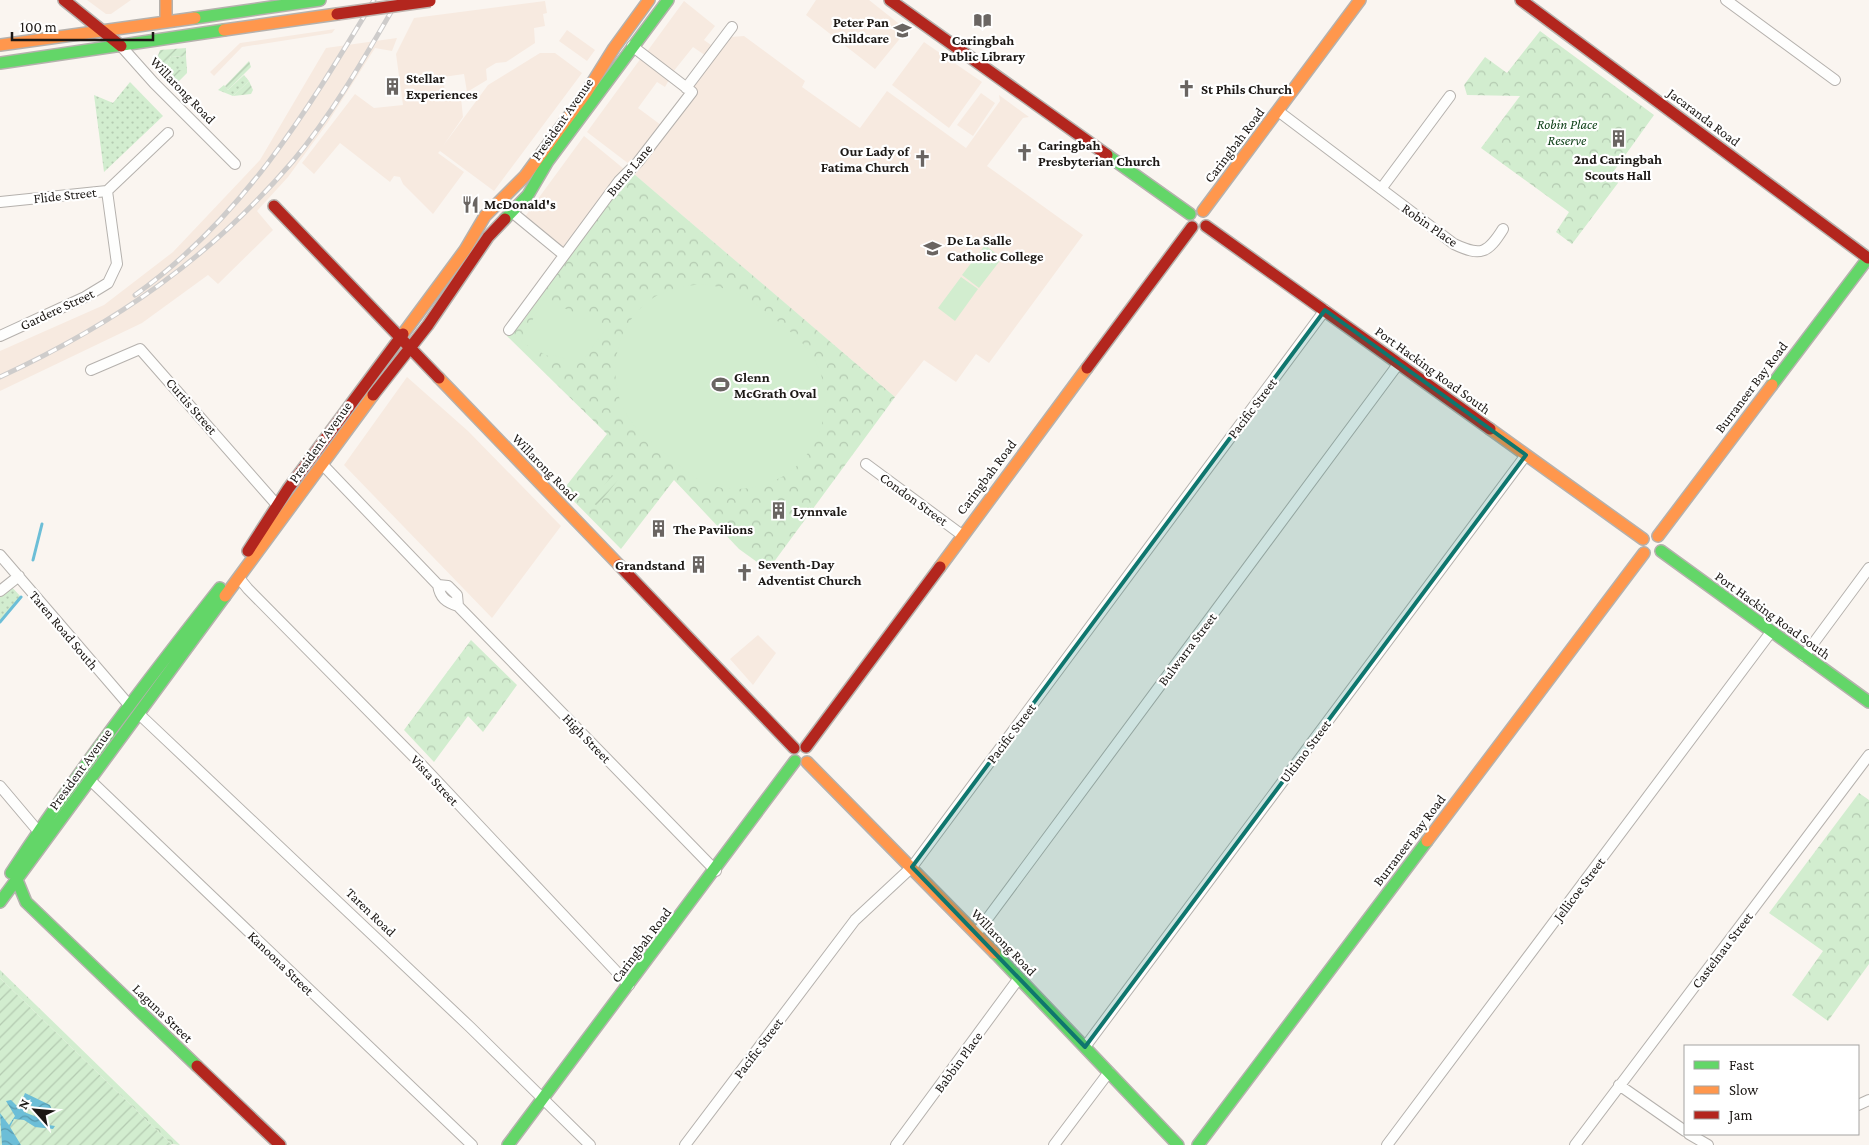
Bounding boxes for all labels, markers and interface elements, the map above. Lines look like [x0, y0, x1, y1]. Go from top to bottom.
scale bar [12, 10, 154, 42]
library icon: Caringbah Public Library [973, 10, 993, 30]
place label: Peter Pan Childcare [832, 14, 889, 46]
text: 100 m [20, 19, 57, 35]
school or university icon: Peter Pan Childcare [893, 20, 913, 40]
place label: Caringbah Public Library [941, 32, 1025, 64]
street label: Willarong Road [147, 53, 219, 127]
place label: Stellar Experiences [406, 70, 478, 102]
street label: President Avenue [528, 75, 596, 163]
building icon: Stellar Experiences [382, 76, 402, 96]
church icon: St Phils Church [1177, 79, 1197, 99]
place label: St Phils Church [1201, 81, 1292, 97]
street label: Jacaranda Road [1663, 83, 1744, 150]
street label: Caringbah Road [1201, 104, 1268, 186]
park label: Robin Place Reserve [1537, 116, 1598, 148]
building icon: 2nd Caringbah Scouts Hall [1608, 129, 1628, 149]
place label: Caringbah Presbyterian Church [1038, 137, 1160, 169]
street label: Burns Lane [603, 141, 655, 199]
place label: Our Lady of Fatima Church [821, 143, 910, 175]
church icon: Caringbah Presbyterian Church [1014, 143, 1034, 163]
church icon: Our Lady of Fatima Church [913, 149, 933, 169]
place label: 2nd Caringbah Scouts Hall [1574, 151, 1662, 183]
street label: Flide Street [33, 184, 98, 206]
restaurant icon: McDonald's [460, 194, 480, 214]
place label: McDonald's [484, 196, 556, 212]
street label: Robin Place [1399, 200, 1461, 250]
place label: De La Salle Catholic College [947, 232, 1044, 264]
school or university icon: De La Salle Catholic College [923, 238, 943, 258]
street label: Gardere Street [17, 285, 97, 333]
street label: Port Hacking Road South [1372, 323, 1494, 418]
street label: Burraneer Bay Road [1711, 338, 1791, 436]
place label: Glenn McGrath Oval [734, 369, 817, 401]
street label: Curtis Street [163, 374, 221, 438]
street label: Pacific Street [1224, 374, 1280, 441]
sports icon: Glenn McGrath Oval [710, 375, 730, 395]
street label: President Avenue [285, 398, 355, 486]
street label: Willarong Road [509, 430, 581, 504]
street label: Caringbah Road [953, 436, 1020, 518]
street label: Condon Street [877, 469, 951, 529]
building icon: Lynnvale [769, 501, 789, 521]
place label: Lynnvale [793, 503, 848, 519]
building icon: The Pavilions [649, 519, 669, 539]
place label: The Pavilions [673, 521, 753, 537]
building icon: Grandstand [689, 555, 709, 575]
place label: Seventh-Day Adventist Church [757, 556, 862, 588]
place label: Grandstand [615, 557, 685, 573]
church icon: Seventh-Day Adventist Church [734, 562, 754, 582]
street label: Port Hacking Road South [1712, 568, 1834, 663]
street label: Taren Road South [26, 587, 102, 673]
street label: Bulwarra Street [1154, 609, 1220, 689]
street label: Pacific Street [983, 699, 1039, 766]
street label: High Street [560, 710, 615, 766]
street label: Ultimo Street [1276, 716, 1334, 786]
street label: President Avenue [45, 725, 115, 813]
street label: Vista Street [408, 751, 463, 809]
street label: Burraneer Bay Road [1369, 791, 1449, 889]
street label: Jellicoe Street [1549, 854, 1608, 926]
street label: Taren Road [343, 884, 400, 940]
street label: Caringbah Road [608, 904, 675, 986]
street label: Willarong Road [968, 905, 1040, 979]
street label: Castelnau Street [1688, 908, 1756, 991]
street label: Kanoona Street [245, 928, 317, 999]
street label: Laguna Street [130, 980, 197, 1046]
street label: Pacific Street [730, 1014, 786, 1081]
street label: Babbin Place [931, 1028, 985, 1096]
legend [1684, 1045, 1859, 1135]
text: Fast [1729, 1057, 1755, 1073]
text: Slow [1729, 1082, 1759, 1098]
north arrow [10, 1085, 60, 1135]
text: N [14, 1096, 33, 1112]
text: Jam [1727, 1107, 1752, 1124]

